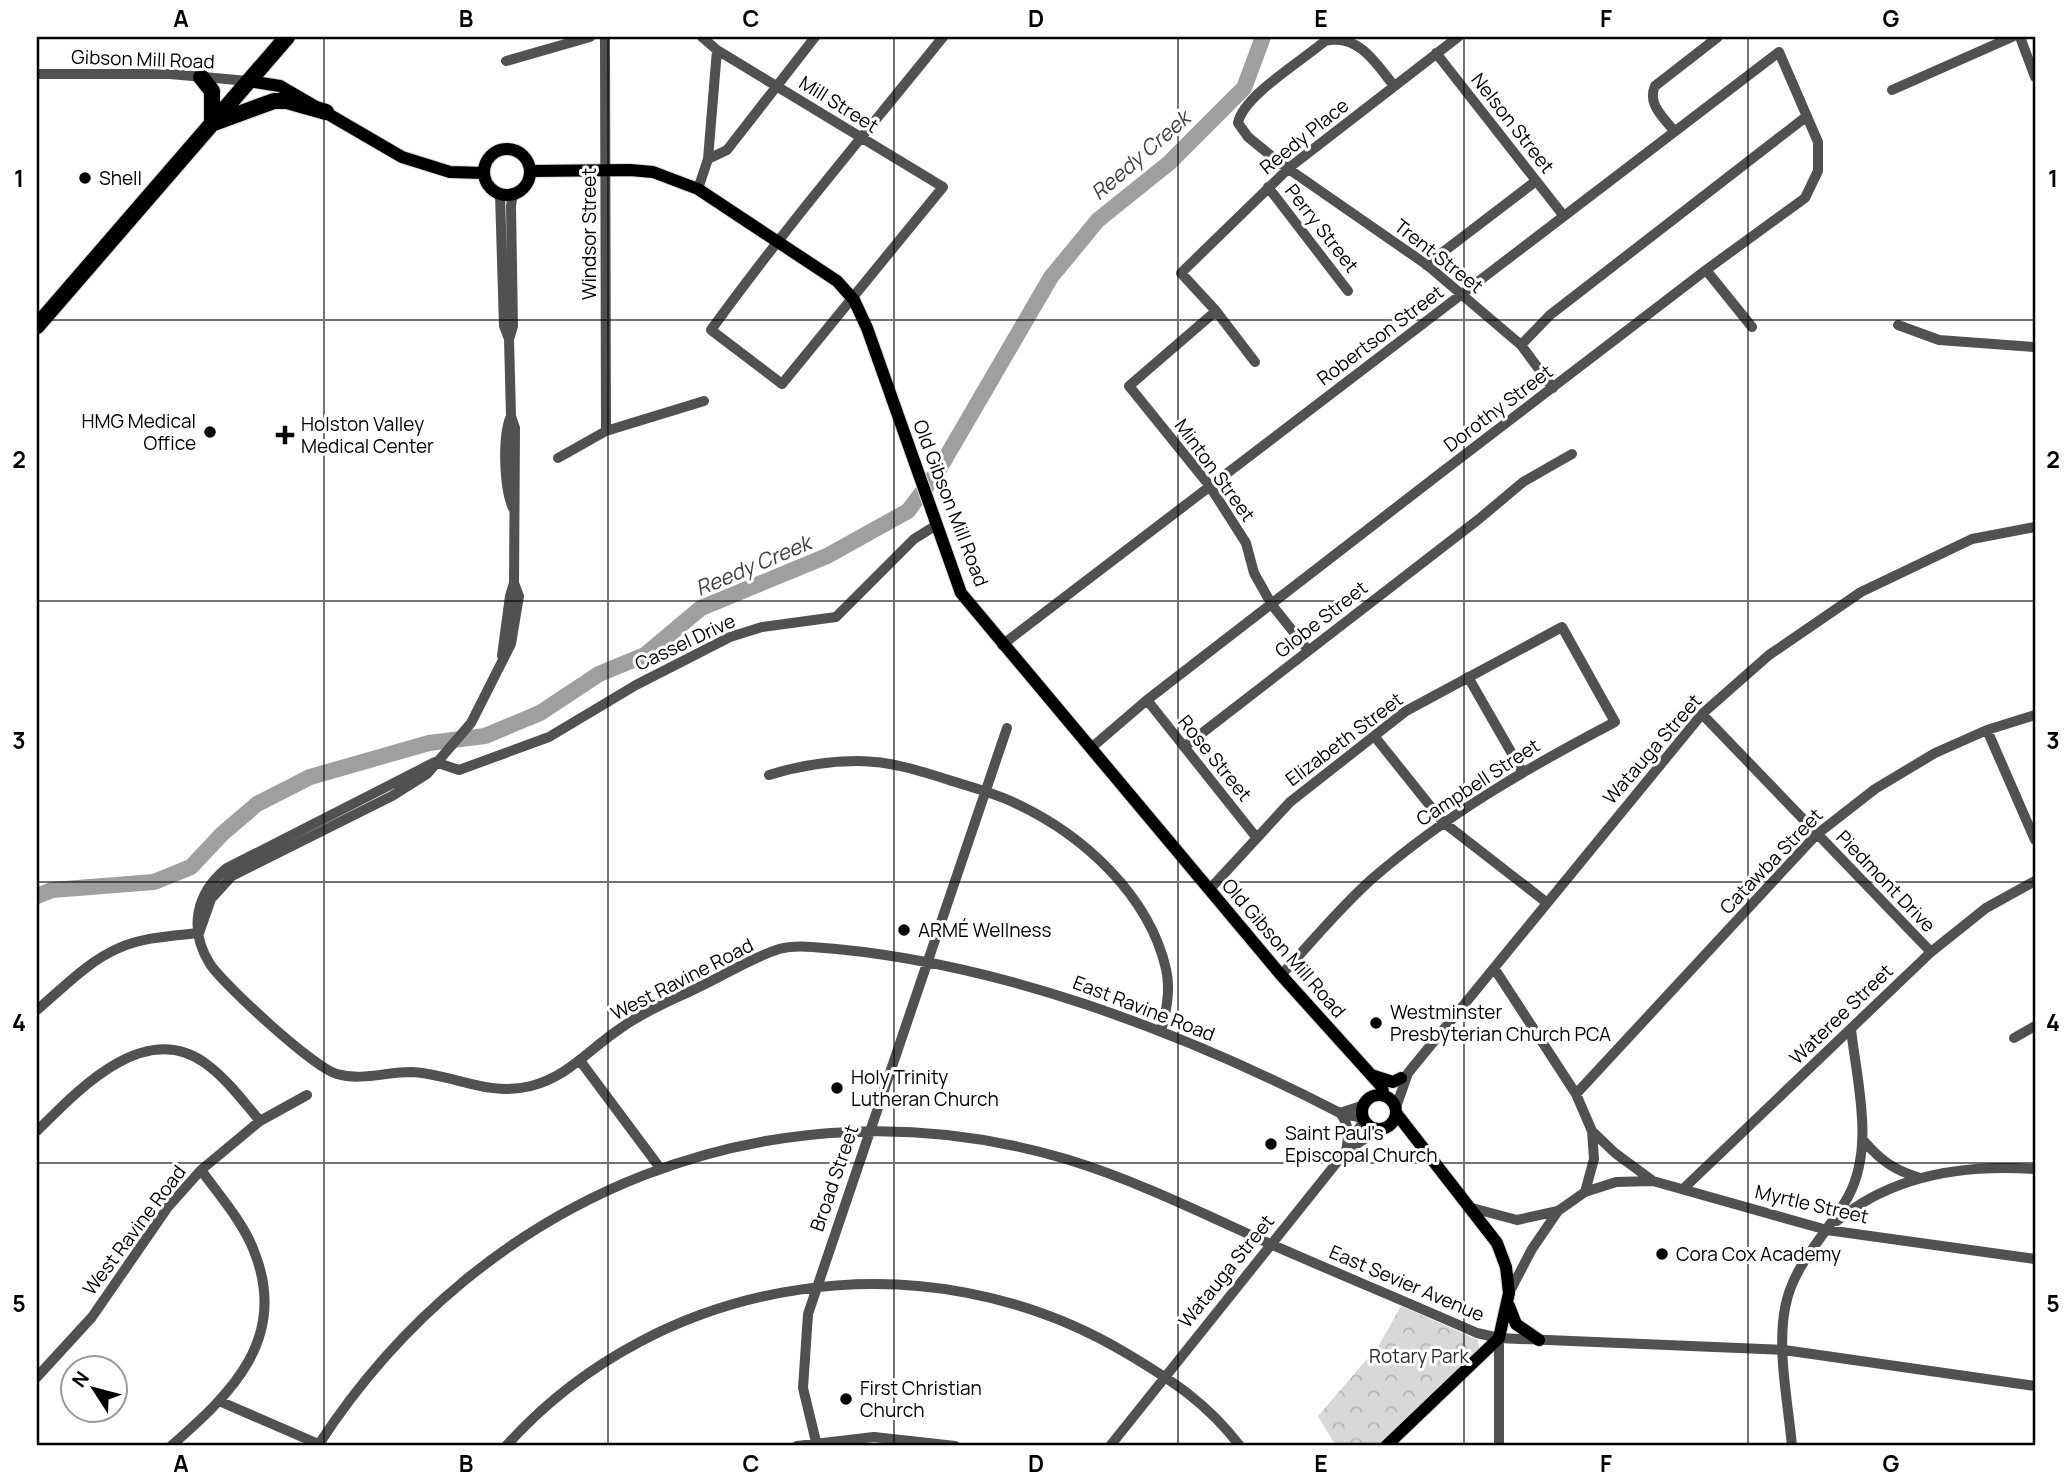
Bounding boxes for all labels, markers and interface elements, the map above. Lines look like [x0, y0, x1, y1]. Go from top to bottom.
text: A [173, 2, 189, 34]
text: B [459, 2, 473, 34]
text: C [743, 2, 760, 34]
text: D [1028, 2, 1044, 34]
text: E [1314, 2, 1328, 34]
text: F [1600, 2, 1612, 34]
text: G [1883, 2, 1900, 34]
street label: Gibson Mill Road [71, 44, 215, 74]
street label: Nelson Street [1466, 67, 1560, 179]
street label: Mill Street [794, 69, 884, 139]
street label: Reedy Place [1254, 92, 1354, 180]
water label: Reedy Creek [1084, 102, 1197, 206]
text: 1 [14, 162, 24, 194]
text: 1 [2048, 162, 2058, 194]
place label: Shell [99, 165, 142, 191]
street label: Windsor Street [576, 168, 602, 300]
marker: Shell [77, 170, 93, 186]
street label: Perry Street [1279, 178, 1365, 278]
street label: Trent Street [1389, 213, 1489, 299]
street label: Robertson Street [1311, 279, 1449, 391]
street label: Dorothy Street [1438, 358, 1558, 458]
place label: HMG Medical Office [82, 408, 196, 456]
place label: Holston Valley Medical Center [301, 411, 434, 459]
street label: Minton Street [1169, 413, 1261, 527]
street label: Old Gibson Mill Road [907, 416, 995, 590]
marker: HMG Medical Office [202, 424, 218, 440]
marker: Holston Valley Medical Center [275, 425, 295, 445]
text: 2 [12, 443, 26, 475]
text: 2 [2046, 443, 2060, 475]
water label: Reedy Creek [691, 527, 817, 602]
street label: Globe Street [1269, 575, 1373, 663]
street label: Cassel Drive [631, 607, 739, 677]
street label: Elizabeth Street [1280, 686, 1408, 792]
street label: Watauga Street [1597, 688, 1707, 810]
street label: Rose Street [1172, 709, 1258, 807]
text: 3 [12, 724, 26, 756]
text: 3 [2046, 724, 2060, 756]
street label: Campbell Street [1411, 732, 1545, 832]
street label: Catawba Street [1714, 802, 1828, 920]
street label: Piedmont Drive [1831, 824, 1941, 938]
street label: Old Gibson Mill Road [1216, 873, 1352, 1023]
place label: ARMÉ Wellness [918, 917, 1052, 943]
marker: ARMÉ Wellness [896, 922, 912, 938]
street label: West Ravine Road [606, 932, 758, 1026]
street label: Wateree Street [1784, 958, 1898, 1070]
street label: East Ravine Road [1069, 969, 1219, 1047]
place label: Westminster Presbyterian Church PCA [1390, 999, 1611, 1047]
text: 4 [12, 1006, 26, 1038]
text: 4 [2046, 1006, 2060, 1038]
marker: Westminster Presbyterian Church PCA [1368, 1015, 1384, 1031]
place label: Holy Trinity Lutheran Church [851, 1064, 999, 1112]
marker: Holy Trinity Lutheran Church [829, 1080, 845, 1096]
place label: Saint Paul's Episcopal Church [1285, 1120, 1438, 1168]
street label: Broad Street [804, 1121, 864, 1235]
marker: Saint Paul's Episcopal Church [1263, 1136, 1279, 1152]
street label: West Ravine Road [77, 1160, 191, 1300]
street label: Myrtle Street [1753, 1178, 1871, 1230]
street label: Watauga Street [1172, 1209, 1280, 1333]
street label: East Sevier Avenue [1325, 1239, 1489, 1327]
place label: Cora Cox Academy [1676, 1241, 1841, 1267]
marker: Cora Cox Academy [1654, 1246, 1670, 1262]
text: 5 [12, 1287, 26, 1319]
text: 5 [2046, 1287, 2060, 1319]
park label: Rotary Park [1369, 1343, 1469, 1369]
north arrow [60, 1354, 130, 1424]
text: N [66, 1366, 95, 1392]
place label: First Christian Church [860, 1375, 982, 1423]
marker: First Christian Church [838, 1391, 854, 1407]
text: A [173, 1447, 189, 1479]
text: B [459, 1447, 473, 1479]
text: C [743, 1447, 760, 1479]
text: D [1028, 1447, 1044, 1479]
text: E [1314, 1447, 1328, 1479]
text: F [1600, 1447, 1612, 1479]
text: G [1883, 1447, 1900, 1479]

